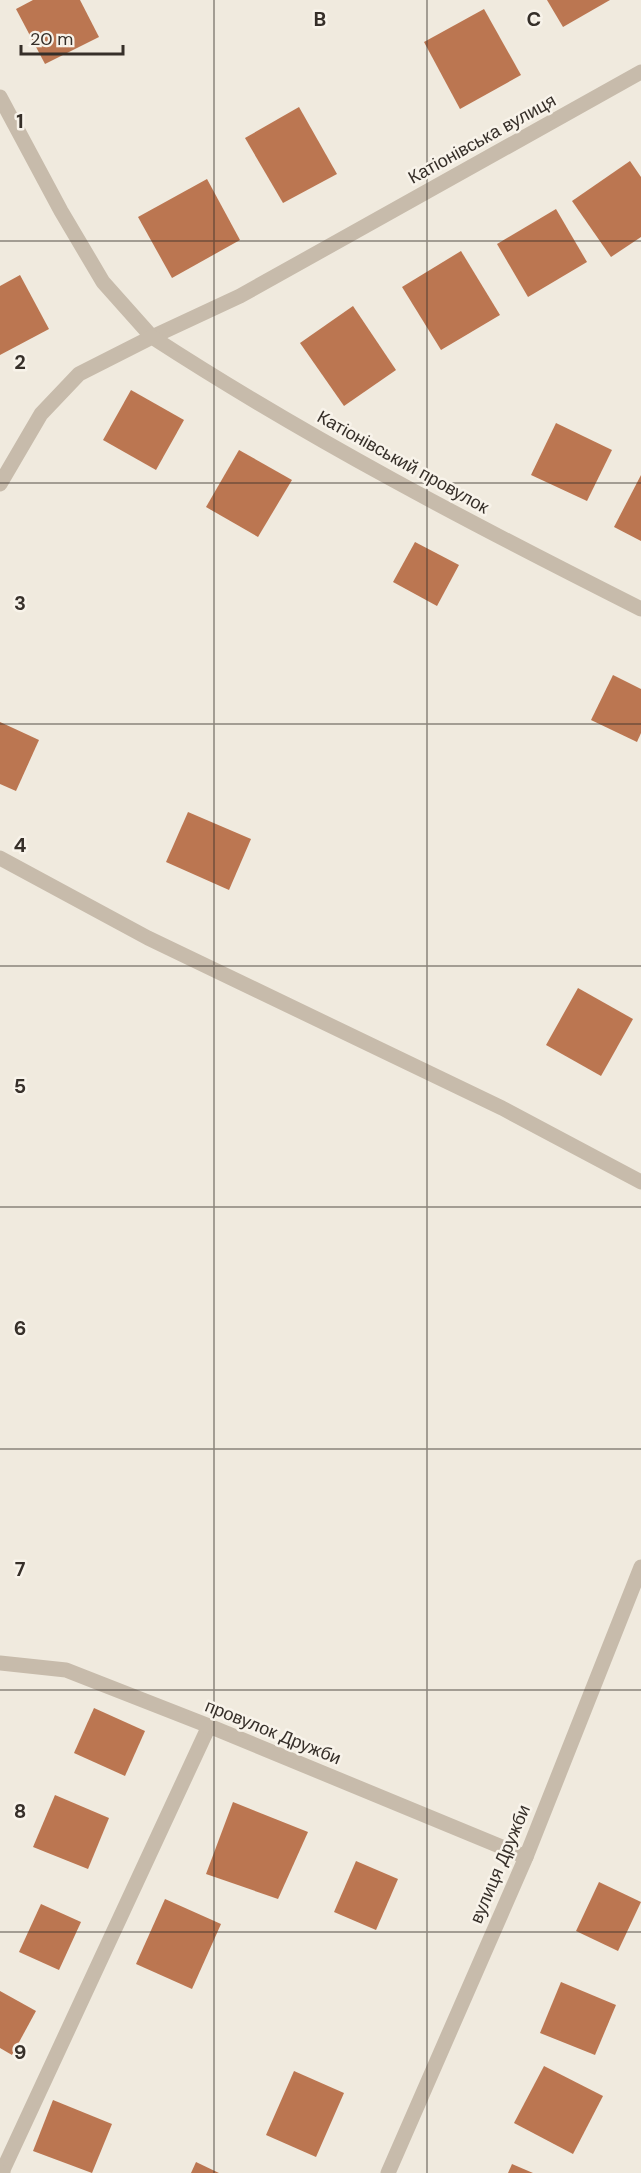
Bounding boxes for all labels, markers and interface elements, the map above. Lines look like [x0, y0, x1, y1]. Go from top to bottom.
text: B [314, 6, 326, 32]
text: C [527, 6, 541, 32]
scale bar [21, 18, 123, 56]
text: 20 m [30, 27, 73, 51]
street label: Катіонівська вулиця [404, 88, 560, 190]
text: 1 [16, 108, 24, 134]
text: 2 [14, 349, 26, 375]
street label: Катіонівський провулок [313, 405, 493, 519]
text: 3 [14, 590, 26, 616]
text: 4 [14, 832, 27, 858]
text: 5 [14, 1073, 26, 1099]
text: 6 [14, 1315, 26, 1341]
text: 7 [15, 1556, 26, 1582]
street label: провулок Дружби [201, 1694, 345, 1770]
text: 8 [14, 1798, 26, 1824]
street label: вулиця Дружби [464, 1801, 536, 1927]
text: 9 [14, 2039, 26, 2065]

